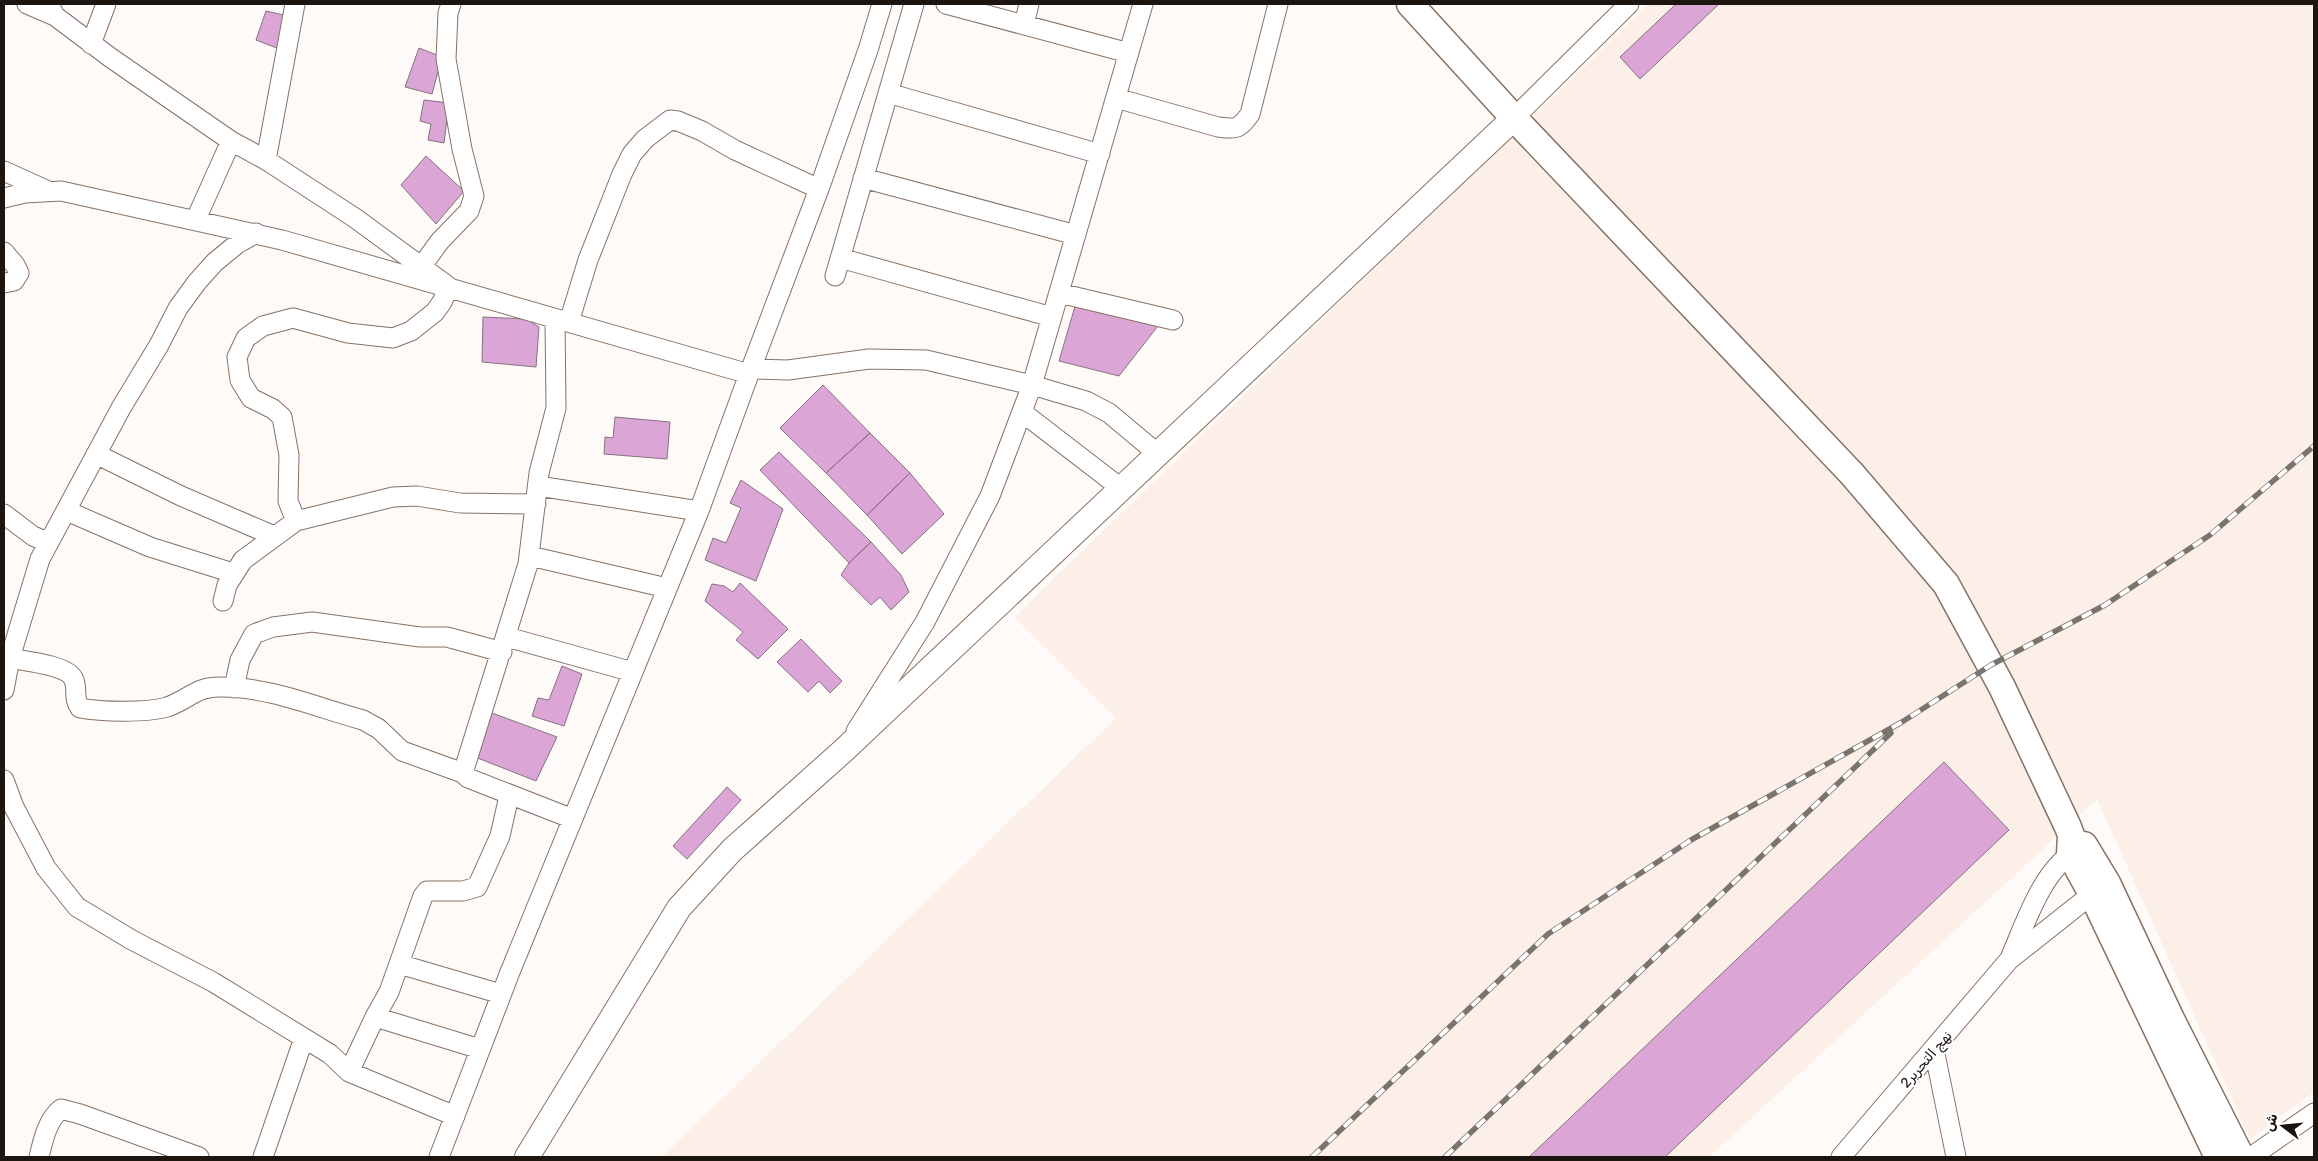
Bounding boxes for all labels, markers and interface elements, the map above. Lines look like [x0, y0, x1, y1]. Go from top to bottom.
street label: نهج التحرير2 [1897, 1027, 1957, 1093]
north arrow [2258, 1101, 2308, 1151]
text: ش [2260, 1111, 2282, 1133]

